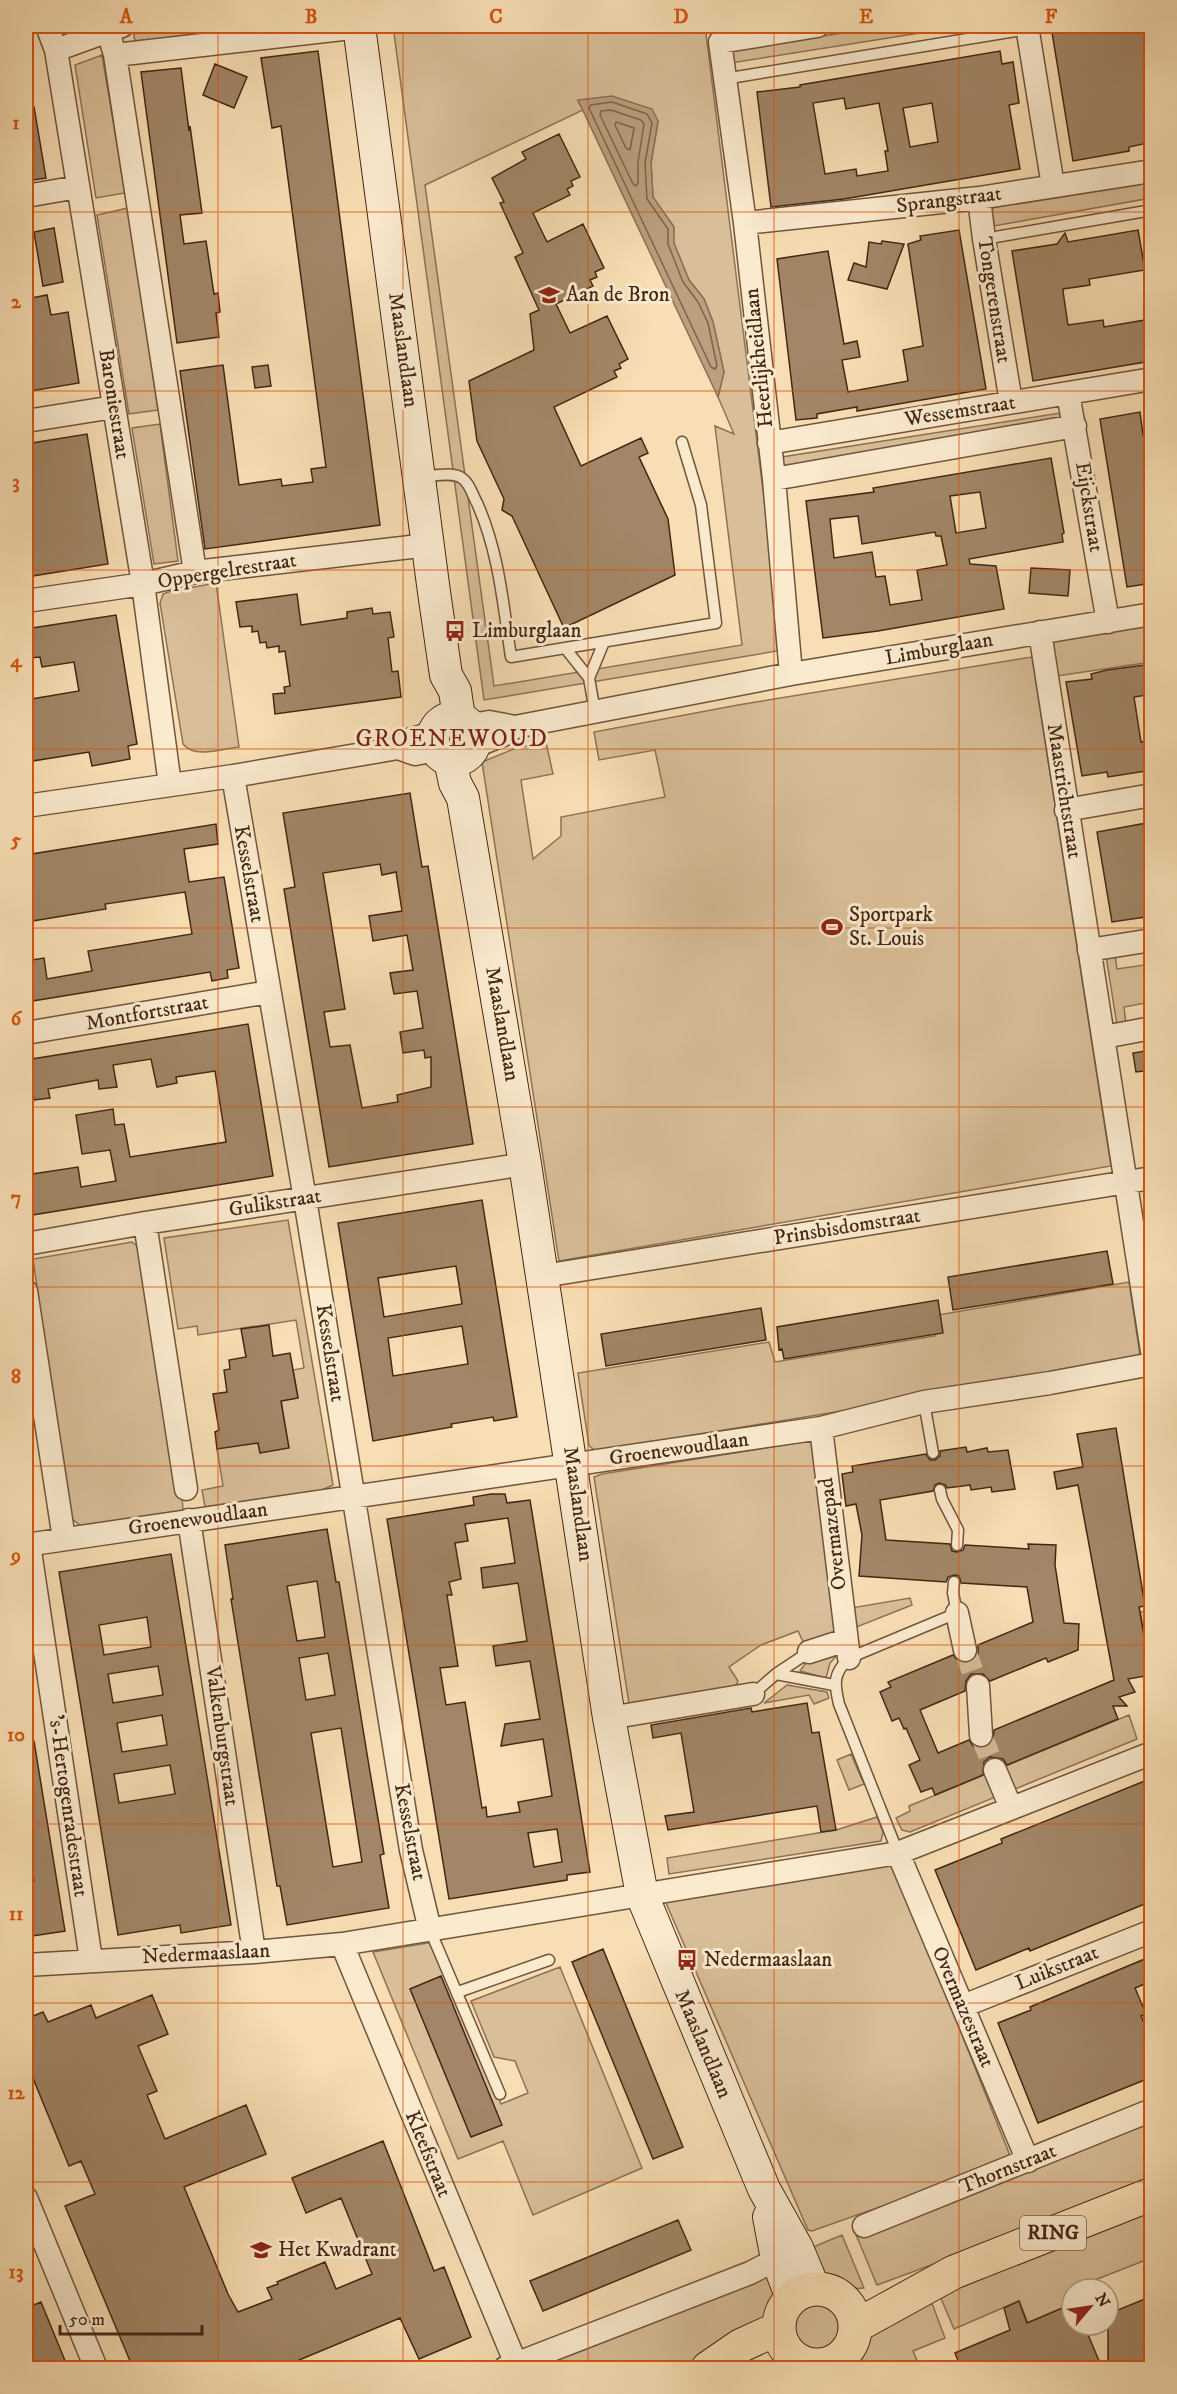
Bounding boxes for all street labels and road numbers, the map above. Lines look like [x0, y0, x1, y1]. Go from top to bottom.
street label: Sprangstraat [895, 181, 1003, 219]
street label: Tongerenstraat [971, 235, 1017, 365]
street label: Heerlijkheidlaan [739, 287, 779, 429]
street label: Maaslandlaan [382, 291, 424, 409]
street label: Baroniestraat [92, 347, 136, 461]
street label: Wessemstraat [902, 389, 1017, 433]
street label: Eijckstraat [1069, 460, 1109, 554]
street label: Oppergelrestraat [156, 547, 299, 595]
street label: Limburglaan [883, 627, 995, 671]
street label: Maastrichtstraat [1040, 721, 1088, 861]
street label: Kesselstraat [228, 823, 270, 925]
street label: Maaslandlaan [479, 965, 525, 1083]
street label: Montfortstraat [84, 989, 211, 1037]
street label: Gulikstraat [227, 1183, 323, 1223]
street label: Prinsbisdomstraat [772, 1203, 923, 1251]
street label: Kesselstraat [309, 1302, 351, 1404]
street label: Groenewoudlaan [608, 1426, 750, 1472]
street label: Maaslandlaan [557, 1445, 599, 1563]
street label: Overmazepad [813, 1476, 853, 1592]
street label: Groenewoudlaan [127, 1496, 269, 1542]
street label: Valkenburgstraat [199, 1663, 245, 1808]
street label: 's-Hertogenradestraat [42, 1713, 94, 1899]
street label: Kesselstraat [388, 1781, 432, 1883]
street label: Nedermaaslaan [141, 1938, 271, 1970]
street label: Luikstraat [1012, 1940, 1103, 1996]
street label: Overmazestraat [926, 1942, 1000, 2072]
street label: Maaslandlaan [668, 1986, 738, 2102]
street label: Kleefstraat [399, 2107, 457, 2201]
street label: Thornstraat [956, 2138, 1060, 2200]
road number: RING [1020, 2216, 1086, 2250]

